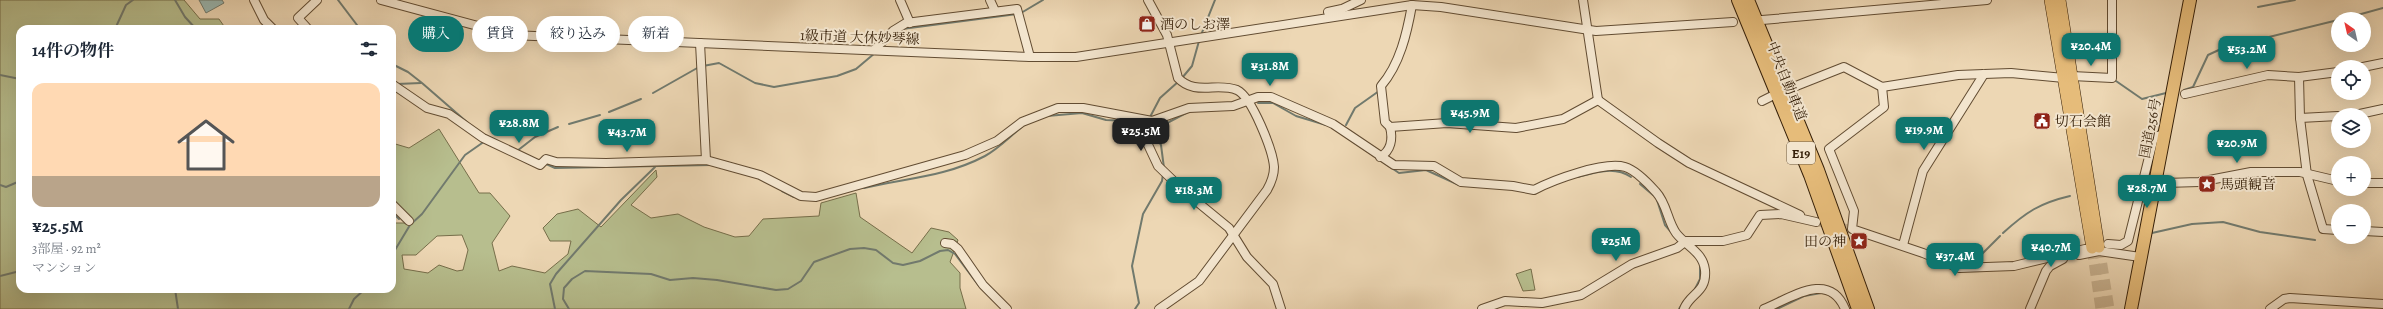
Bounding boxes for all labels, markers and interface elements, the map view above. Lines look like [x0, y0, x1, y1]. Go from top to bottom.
north arrow [2331, 12, 2371, 52]
map controls [2331, 12, 2371, 244]
shop icon: 酒のしお澤 [1137, 14, 1157, 34]
place label: 酒のしお澤 [1160, 15, 1230, 34]
chip: 購入 [408, 16, 464, 52]
chip: 賃貸 [472, 16, 528, 52]
chip: 絞り込み [536, 16, 620, 52]
chip: 新着 [628, 16, 684, 52]
street label: 1級市道 大休妙琴線 [800, 26, 920, 49]
pin: ¥20.4M [2058, 33, 2124, 67]
pin: ¥53.2M [2214, 36, 2280, 70]
text: ¥20.4M [2071, 37, 2111, 54]
icon: filters [358, 38, 380, 60]
text: 14件の物件 [32, 39, 114, 62]
street label: 中央自動車道 [1762, 39, 1811, 124]
text: ¥53.2M [2227, 40, 2267, 57]
pin: ¥31.8M [1237, 53, 1303, 87]
text: ¥31.8M [1251, 57, 1289, 74]
button: locate [2331, 60, 2371, 100]
street label: 国道256号 [2135, 96, 2166, 160]
pin: ¥45.9M [1437, 100, 1503, 134]
text: ¥45.9M [1450, 104, 1490, 121]
button: layers [2331, 108, 2371, 148]
icon: home [170, 109, 242, 181]
pin: ¥28.8M [486, 110, 552, 144]
public building icon: 切石会館 [2032, 111, 2052, 131]
place label: 切石会館 [2055, 112, 2111, 131]
text: ¥28.8M [499, 114, 539, 131]
pin: ¥19.9M [1891, 117, 1957, 151]
pin: ¥25.5M [1108, 118, 1174, 152]
pin: ¥43.7M [594, 119, 660, 153]
text: ¥19.9M [1905, 121, 1943, 138]
text: ¥25.5M [1121, 122, 1161, 139]
text: ¥43.7M [607, 123, 647, 140]
pin: ¥20.9M [2204, 130, 2270, 164]
text: ¥20.9M [2217, 134, 2257, 151]
road number: E19 [1787, 142, 1815, 164]
button: + [2331, 156, 2371, 196]
place icon: 馬頭観音 [2197, 174, 2217, 194]
pin: ¥28.7M [2114, 175, 2180, 209]
place label: 馬頭観音 [2220, 175, 2276, 194]
pin: ¥18.3M [1161, 177, 1227, 211]
text: ¥28.7M [2127, 179, 2167, 196]
text: ¥18.3M [1175, 181, 1213, 198]
button: − [2331, 204, 2371, 244]
text: ¥25.5M [32, 215, 83, 238]
pin: ¥25M [1592, 228, 1640, 262]
place icon: 田の神 [1849, 231, 1869, 251]
text: ¥25M [1601, 232, 1631, 249]
place label: 田の神 [1804, 232, 1846, 251]
pin: ¥40.7M [2018, 234, 2084, 268]
text: ¥40.7M [2031, 238, 2071, 255]
text: 3部屋 · 92 m² [32, 240, 101, 257]
pin: ¥37.4M [1922, 243, 1988, 277]
text: ¥37.4M [1935, 247, 1975, 264]
text: マンション [32, 259, 96, 276]

